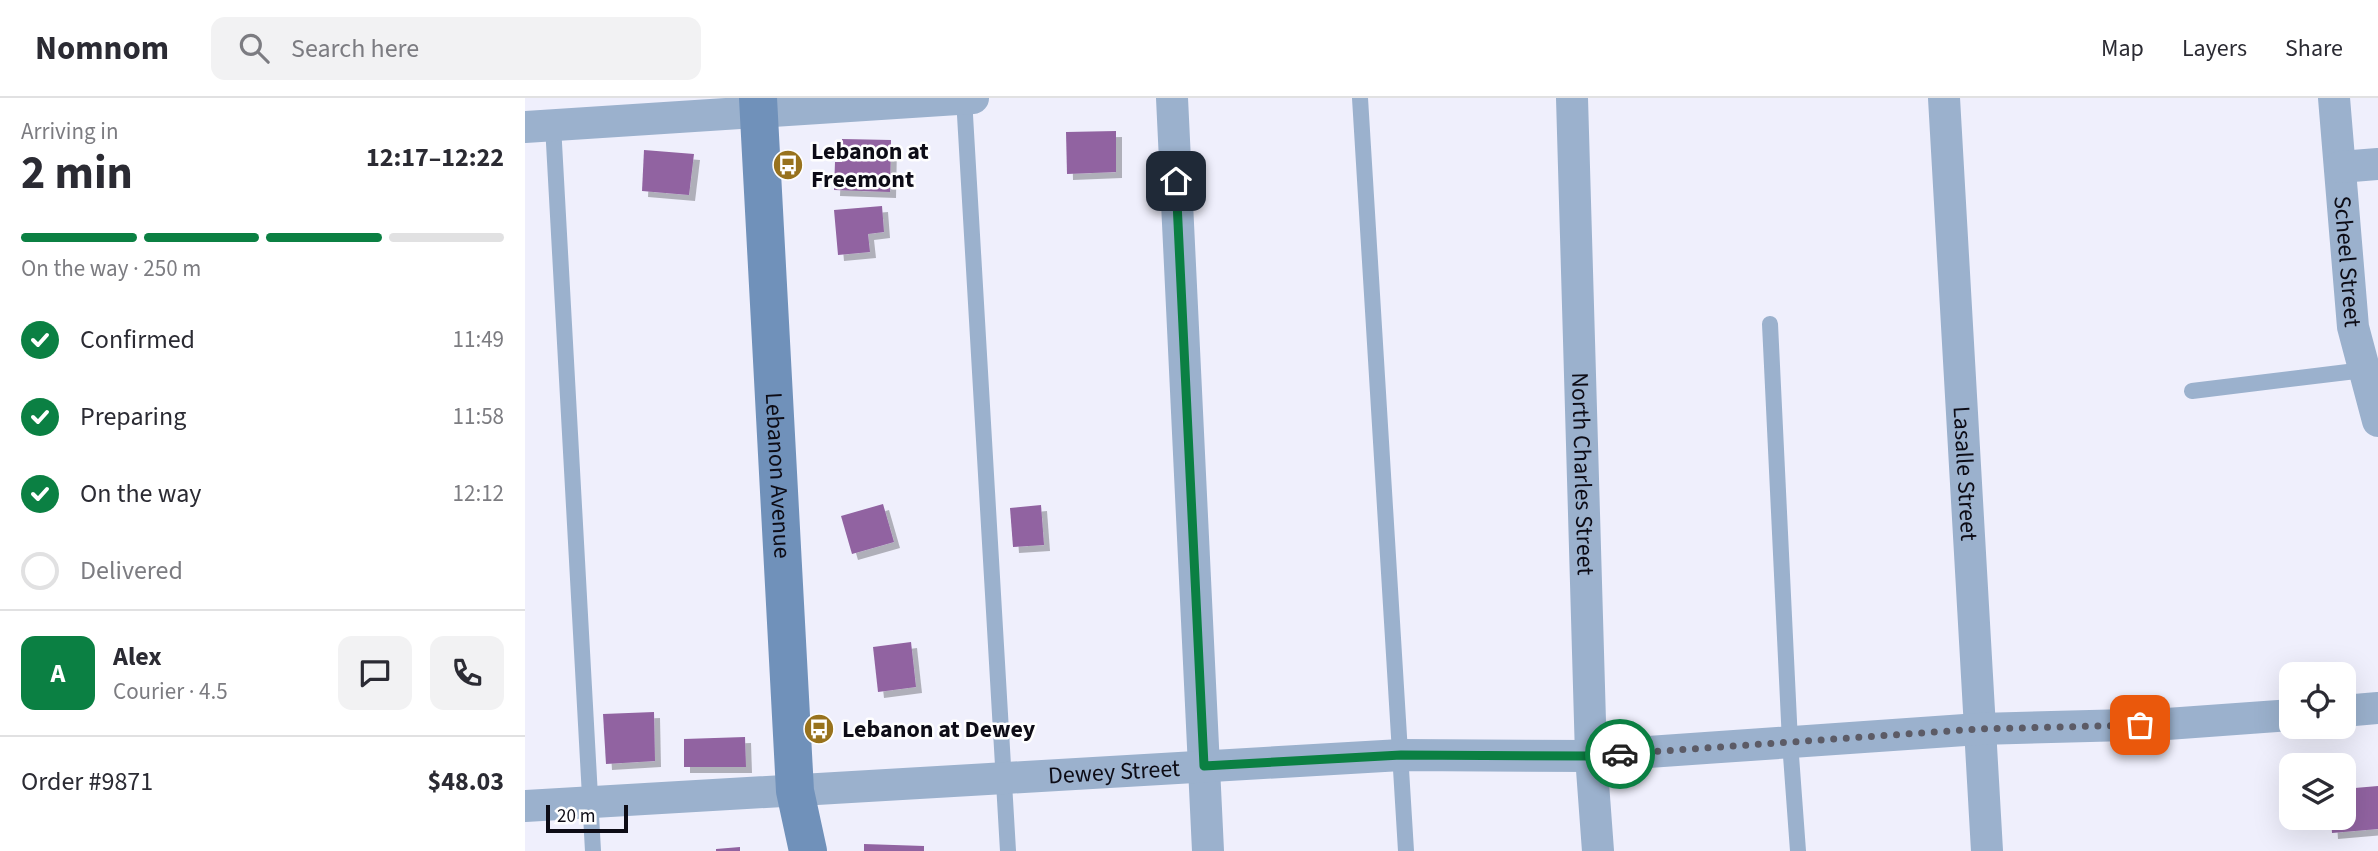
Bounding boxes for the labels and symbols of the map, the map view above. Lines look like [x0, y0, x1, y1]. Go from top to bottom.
place label: Lebanon at Freemont [811, 134, 929, 197]
bus stop icon: Lebanon at Freemont [771, 148, 805, 182]
pin [1146, 151, 1206, 211]
street label: Scheel Street [2324, 194, 2370, 329]
street label: North Charles Street [1562, 372, 1603, 576]
street label: Lebanon Avenue [756, 391, 800, 560]
street label: Lasalle Street [1944, 405, 1986, 542]
pin [2110, 695, 2170, 755]
bus stop icon: Lebanon at Dewey [802, 712, 836, 746]
place label: Lebanon at Dewey [842, 712, 1036, 747]
courier [1585, 719, 1655, 789]
street label: Dewey Street [1047, 751, 1181, 794]
scale bar [546, 802, 628, 834]

